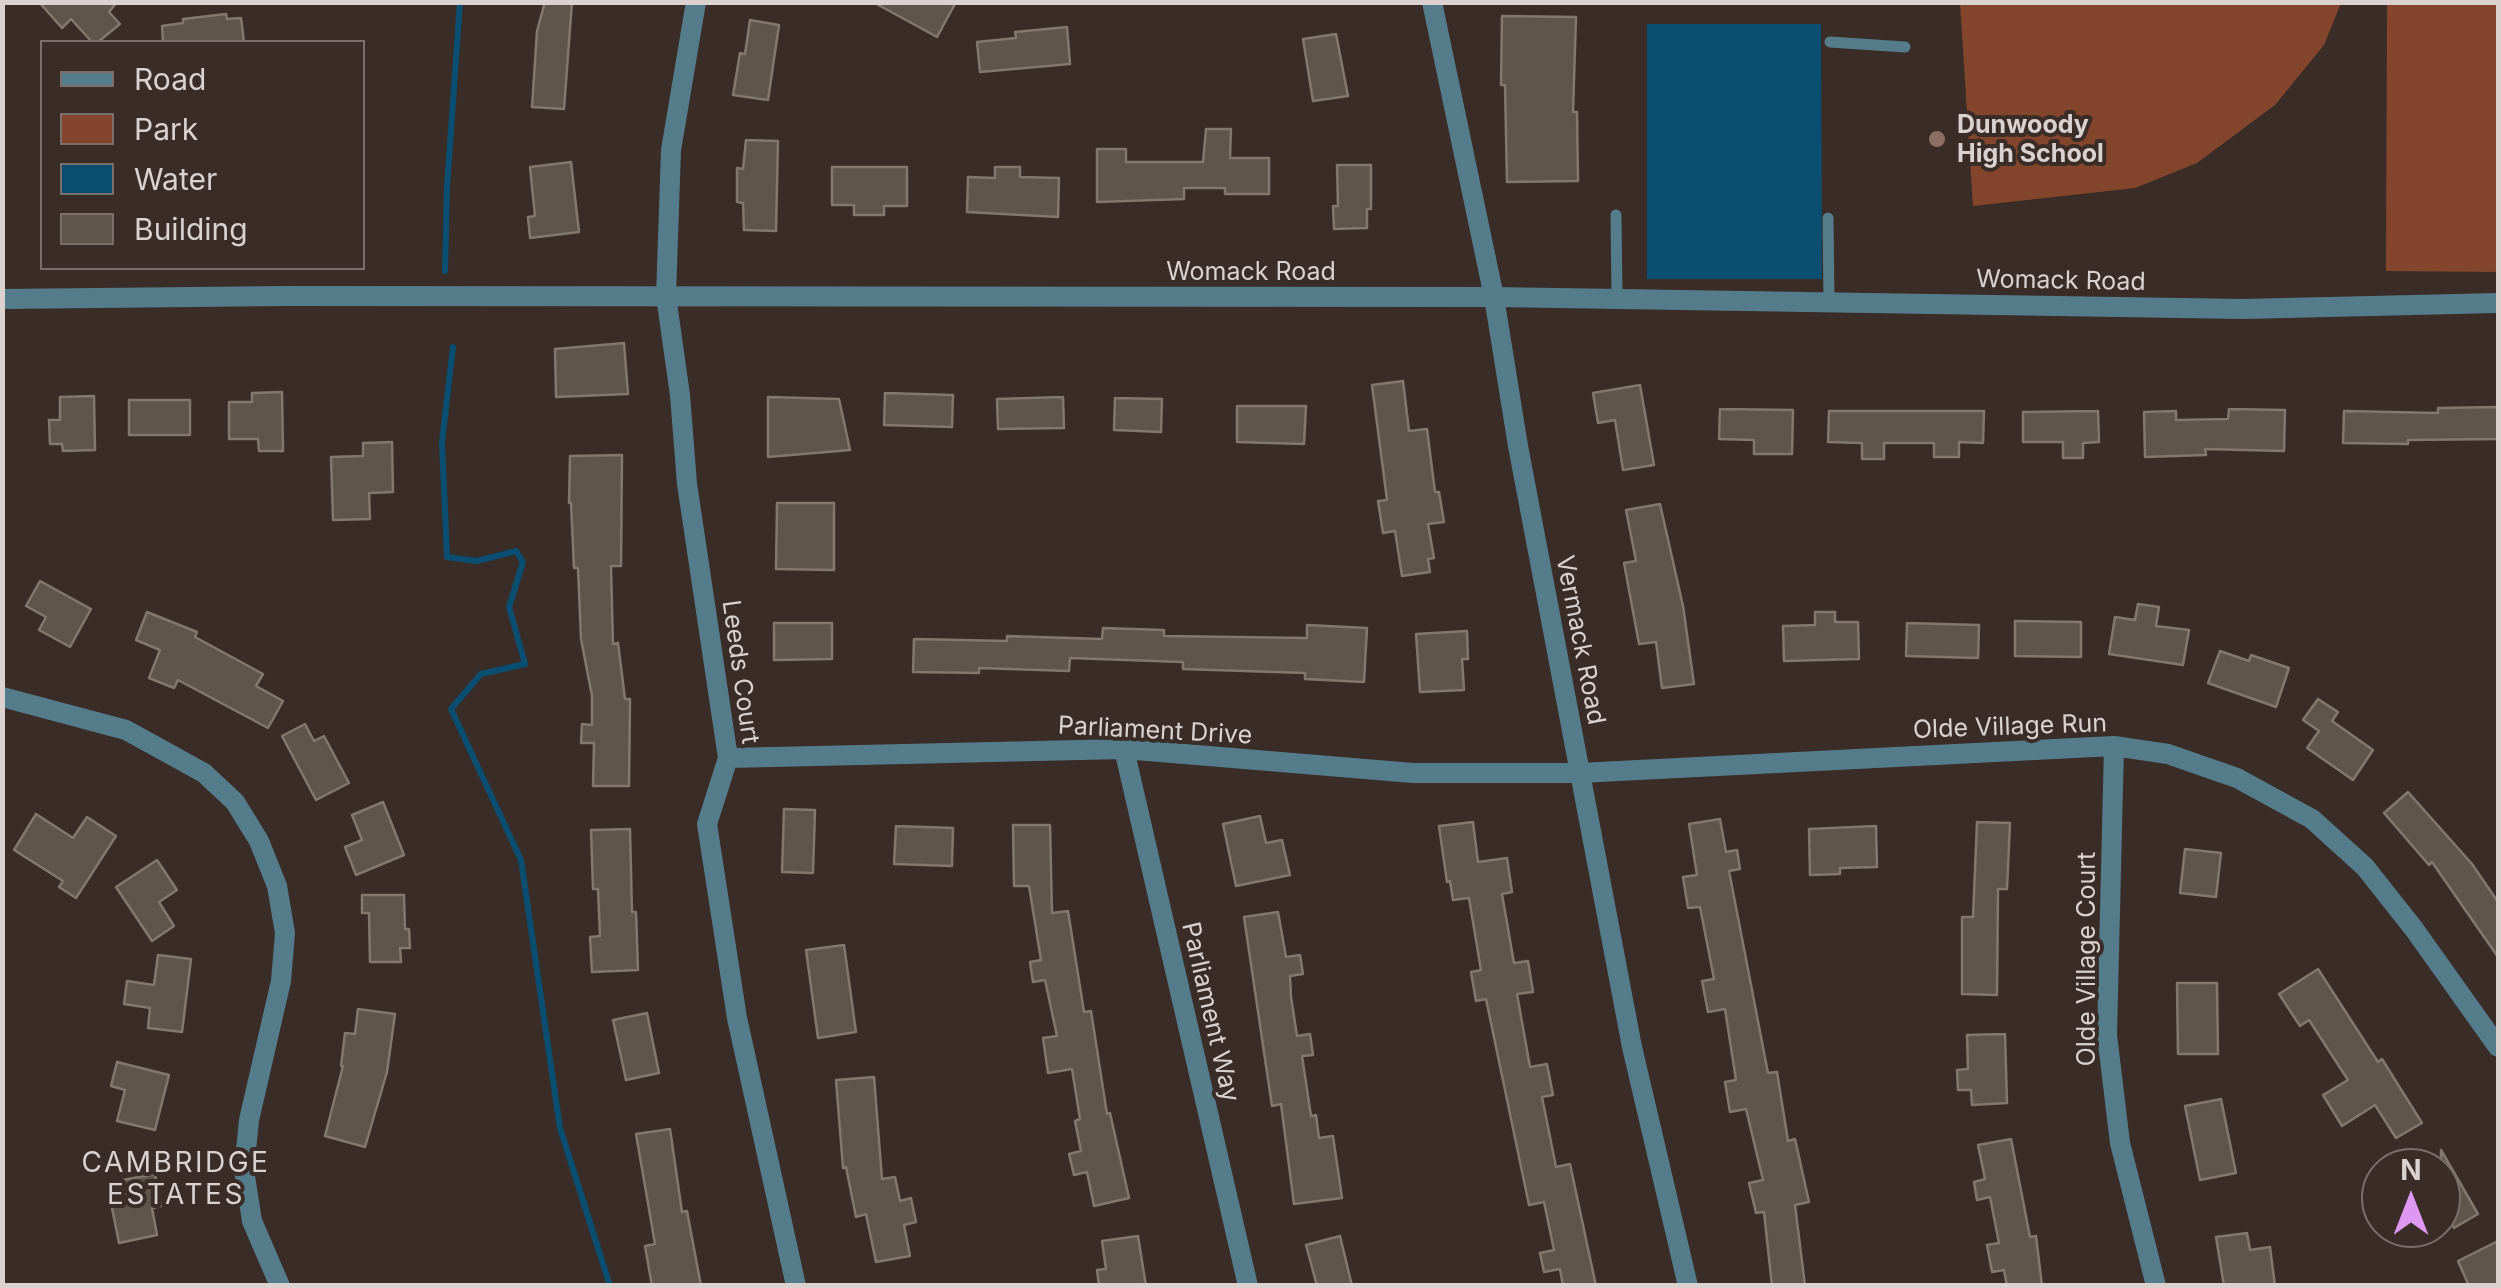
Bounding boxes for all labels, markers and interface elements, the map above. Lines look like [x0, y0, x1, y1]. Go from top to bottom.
legend [40, 40, 365, 270]
text: Road [134, 61, 206, 97]
place label: Dunwoody High School [1957, 110, 2104, 169]
text: Park [134, 111, 198, 147]
marker: Dunwoody High School [1926, 128, 1948, 150]
text: Water [134, 161, 217, 197]
text: Building [134, 211, 248, 247]
street label: Womack Road [1166, 257, 1336, 287]
street label: Womack Road [1976, 265, 2146, 297]
street label: Vermack Road [1549, 553, 1611, 727]
street label: Leeds Court [715, 598, 765, 746]
street label: Olde Village Run [1912, 709, 2108, 745]
street label: Parliament Drive [1057, 711, 1253, 751]
street label: Olde Village Court [2072, 852, 2102, 1066]
street label: Parliament Way [1175, 919, 1245, 1105]
district label: CAMBRIDGE ESTATES [82, 1147, 270, 1213]
north arrow [2361, 1148, 2461, 1248]
text: N [2400, 1153, 2422, 1187]

